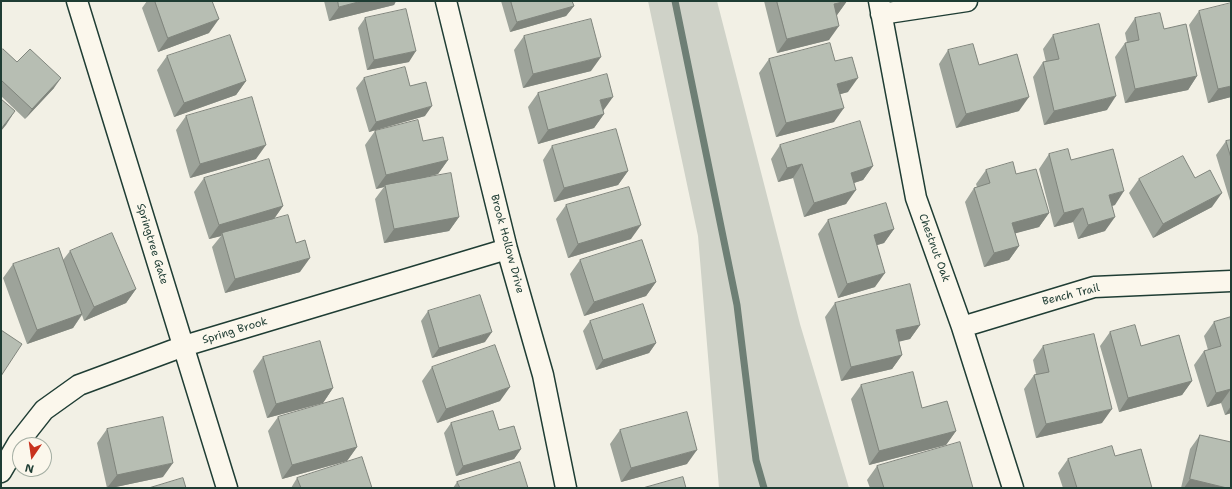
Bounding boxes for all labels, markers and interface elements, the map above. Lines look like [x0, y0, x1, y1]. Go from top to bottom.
street label: Brook Hollow Drive [487, 193, 527, 295]
street label: Springtree Gate [133, 202, 171, 286]
street label: Chestnut Oak [916, 212, 952, 284]
street label: Bench Trail [1041, 282, 1101, 308]
street label: Spring Brook [201, 315, 269, 347]
north arrow [12, 437, 52, 477]
text: N [23, 460, 35, 476]

